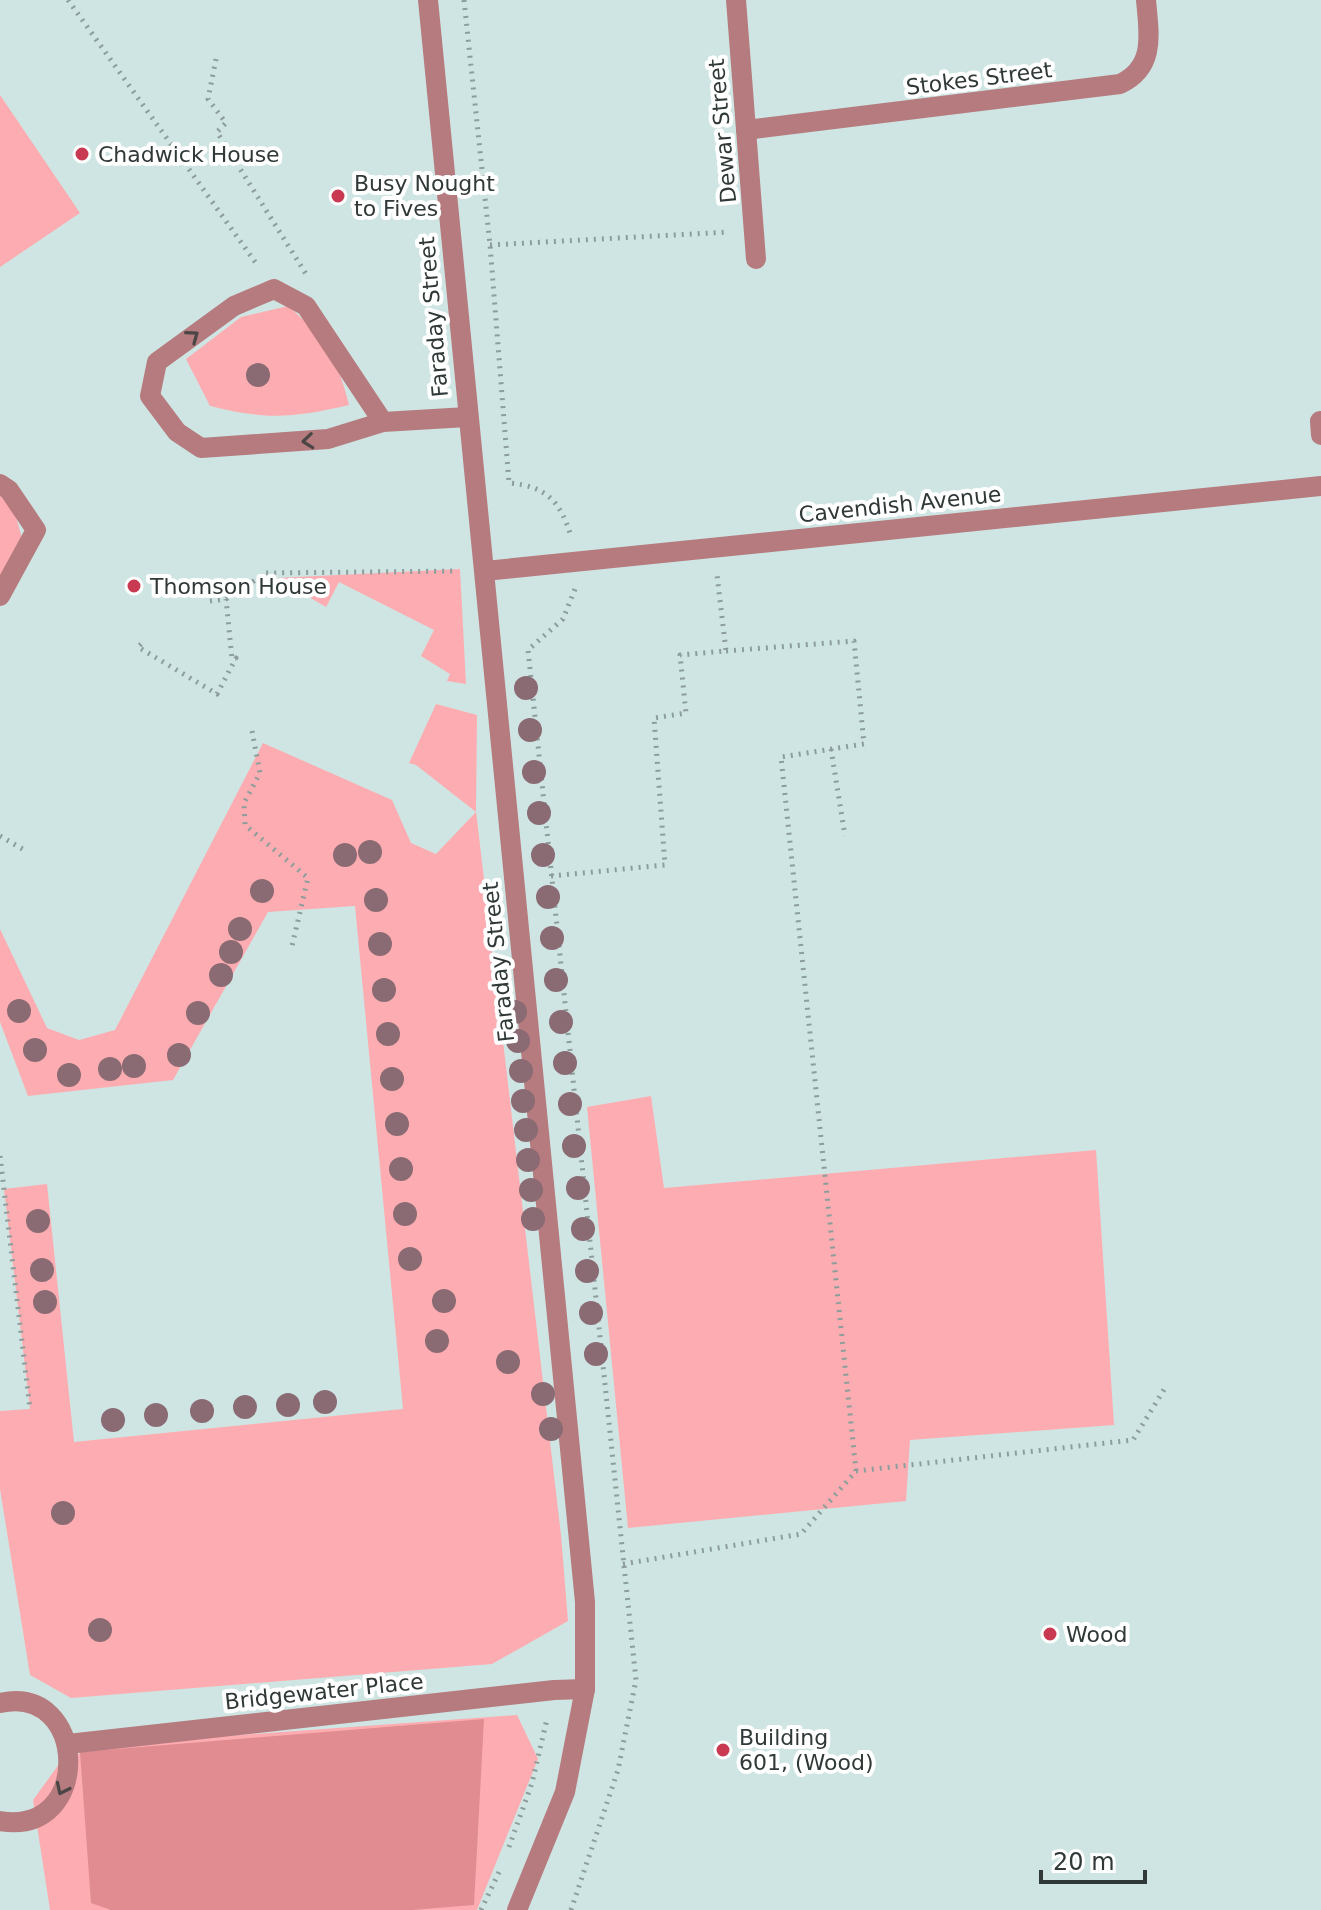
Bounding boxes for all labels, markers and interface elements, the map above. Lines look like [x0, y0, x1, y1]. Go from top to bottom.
street label: Dewar Street [704, 57, 741, 204]
street label: Stokes Street [905, 57, 1054, 100]
place label: Chadwick House [98, 142, 280, 167]
marker: Chadwick House [73, 145, 91, 163]
place label: Busy Nought to Fives [354, 171, 495, 221]
marker: Busy Nought to Fives [329, 187, 347, 205]
street label: Faraday Street [414, 235, 453, 398]
one-way arrow [184, 332, 198, 346]
one-way arrow [301, 433, 314, 450]
street label: Cavendish Avenue [798, 481, 1003, 528]
place label: Thomson House [149, 574, 327, 599]
marker: Thomson House [125, 577, 143, 595]
street label: Faraday Street [478, 880, 519, 1043]
place label: Wood [1066, 1622, 1127, 1647]
marker: Wood [1041, 1625, 1059, 1643]
street label: Bridgewater Place [223, 1669, 425, 1714]
place label: Building 601, (Wood) [739, 1725, 874, 1775]
marker: Building 601, (Wood) [714, 1741, 732, 1759]
one-way arrow [57, 1780, 72, 1795]
scale bar [1041, 1834, 1145, 1884]
text: 20 m [1053, 1848, 1115, 1876]

